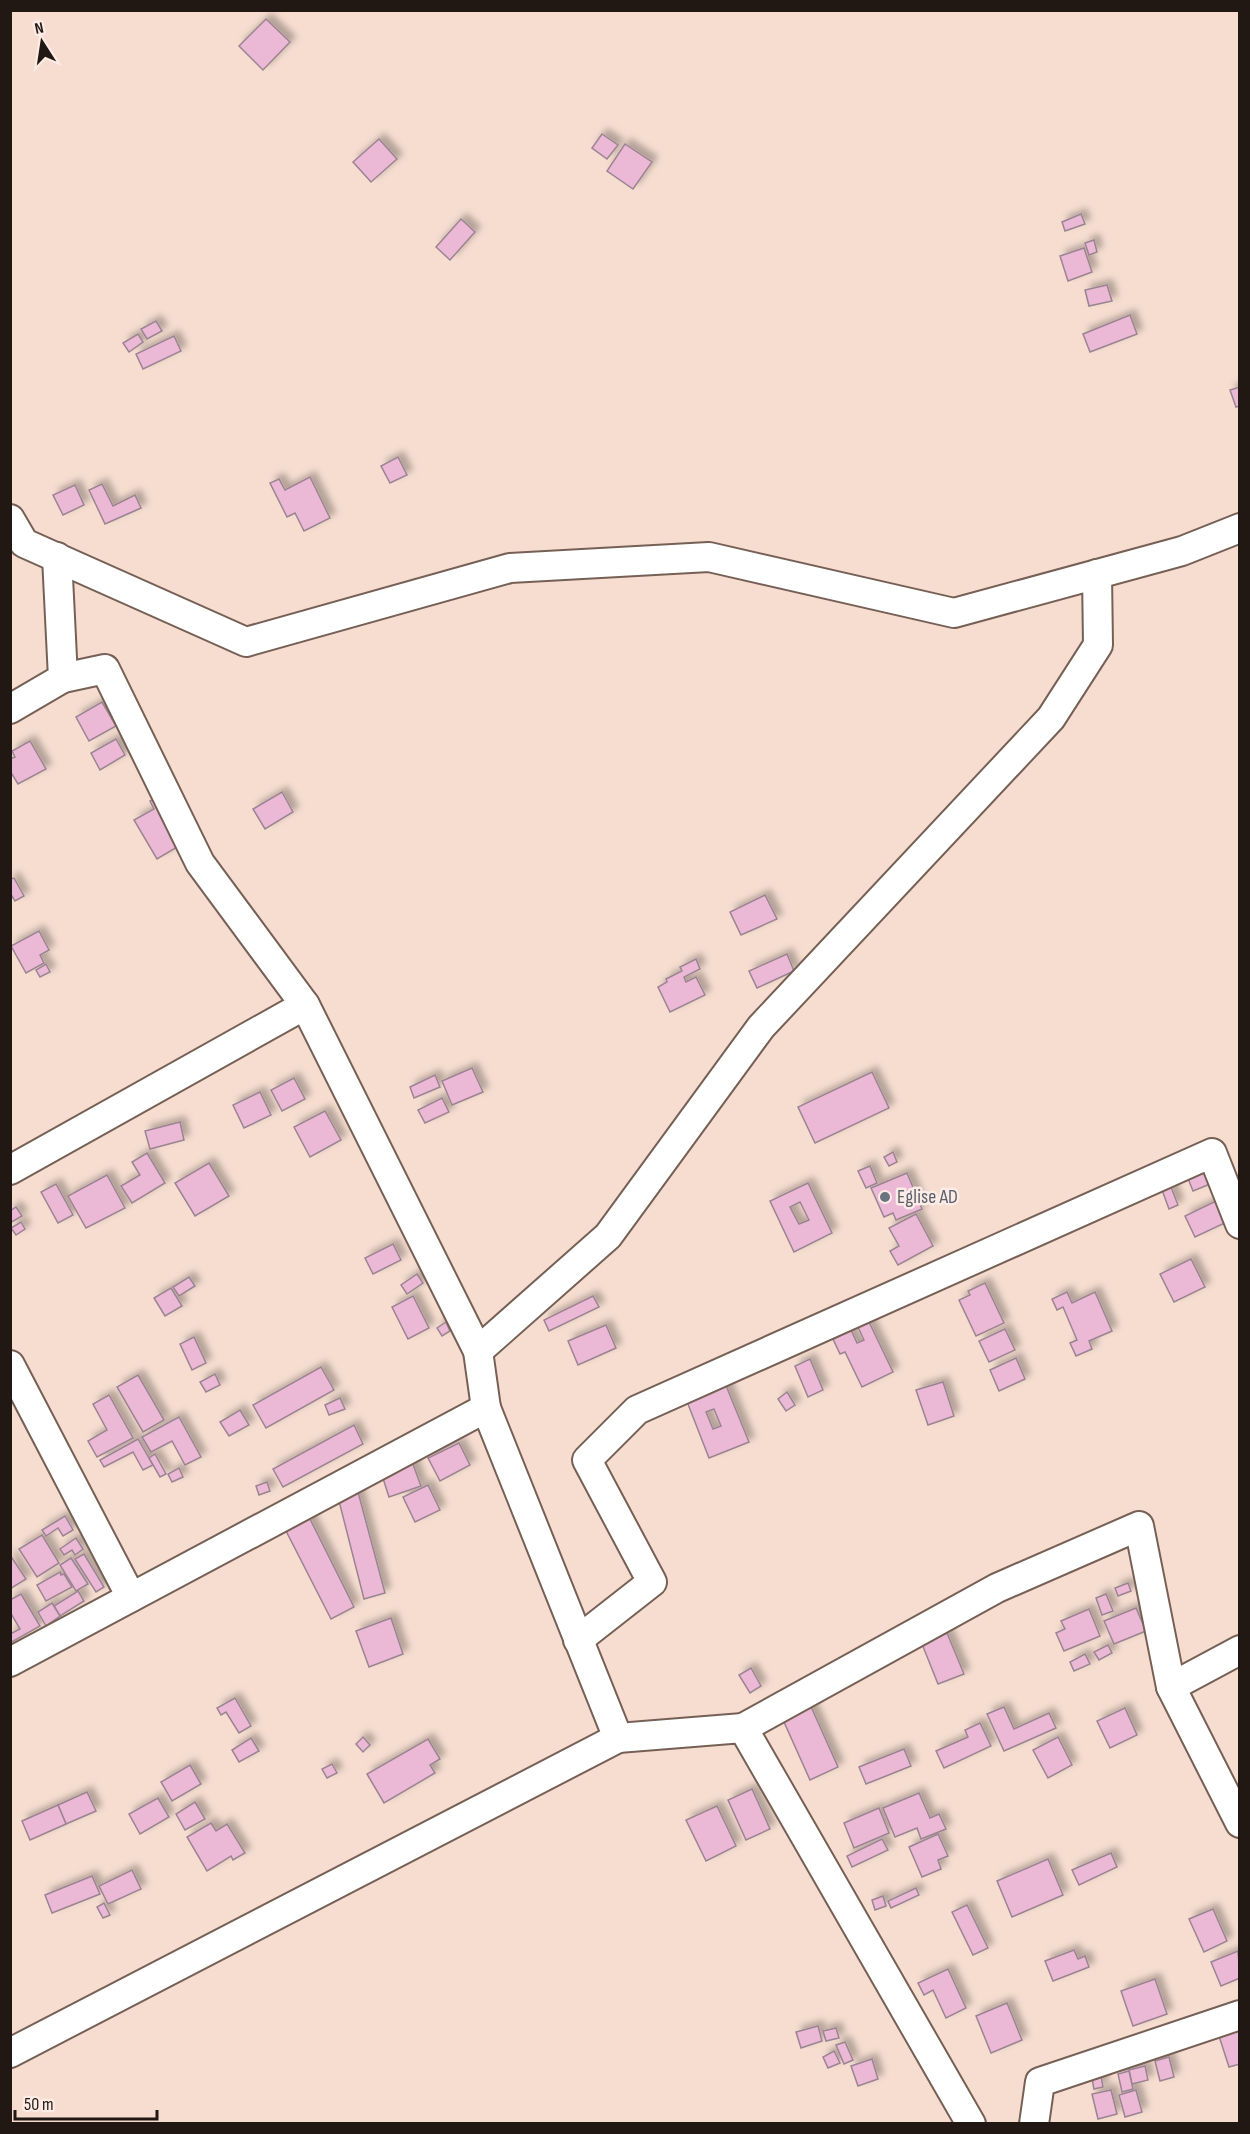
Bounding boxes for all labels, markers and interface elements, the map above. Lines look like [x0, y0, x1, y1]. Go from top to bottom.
north arrow [12, 12, 72, 72]
text: N [33, 19, 45, 39]
place label: Eglise AD [897, 1185, 958, 1209]
marker: Eglise AD [878, 1190, 892, 1204]
scale bar [15, 2083, 158, 2121]
text: 50 m [24, 2094, 54, 2115]

